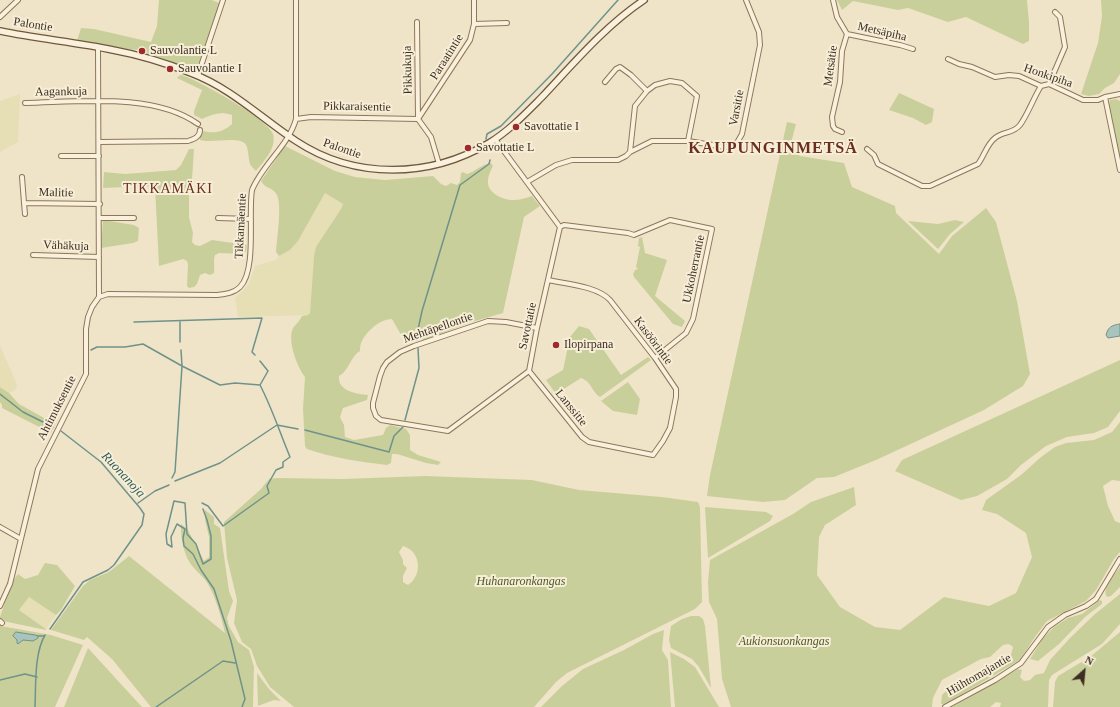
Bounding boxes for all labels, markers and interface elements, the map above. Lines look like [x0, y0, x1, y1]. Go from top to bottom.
street label: Palontie [12, 15, 54, 35]
street label: Metsäpiha [856, 19, 908, 45]
street label: Paraatintie [427, 31, 467, 83]
place label: Sauvolantie L [150, 44, 217, 58]
street label: Metsätie [821, 45, 841, 87]
marker: Sauvolantie L [137, 46, 147, 56]
street label: Pikkukuja [400, 46, 416, 94]
street label: Honkipiha [1022, 61, 1074, 91]
place label: Sauvolantie I [178, 62, 242, 76]
marker: Sauvolantie I [165, 64, 175, 74]
street label: Aagankuja [35, 84, 87, 100]
street label: Varsitie [726, 89, 748, 127]
street label: Pikkaraisentie [323, 99, 391, 115]
place label: Savottatie I [524, 120, 579, 134]
marker: Savottatie I [511, 122, 521, 132]
street label: Palontie [321, 136, 363, 162]
district label: KAUPUNGINMETSÄ [688, 139, 858, 159]
place label: Savottatie L [476, 141, 534, 155]
marker: Savottatie L [463, 143, 473, 153]
district label: TIKKAMÄKI [123, 181, 213, 197]
street label: Malitie [39, 185, 73, 201]
street label: Tikkamäentie [232, 193, 250, 259]
street label: Ukkoherrantie [680, 234, 708, 304]
street label: Vähäkuja [43, 238, 89, 254]
street label: Savottatie [516, 301, 540, 351]
street label: Mehtäpellontie [401, 309, 475, 347]
street label: Kasöörintie [630, 314, 676, 368]
place label: Ilopirpana [564, 338, 613, 352]
marker: Ilopirpana [551, 340, 561, 350]
street label: Ahtimuksentie [35, 373, 79, 443]
street label: Lanssitie [552, 387, 590, 429]
water label: Ruonanoja [98, 449, 148, 501]
park label: Huhanaronkangas [477, 575, 565, 589]
park label: Aukionsuonkangas [739, 635, 829, 649]
street label: Hiihtomajantie [944, 651, 1014, 699]
north arrow [1064, 651, 1104, 691]
text: N [1083, 653, 1096, 667]

